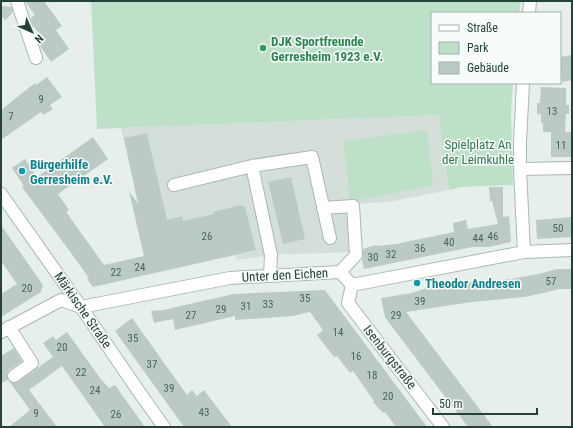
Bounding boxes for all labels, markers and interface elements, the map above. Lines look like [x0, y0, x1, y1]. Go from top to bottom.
north arrow [12, 12, 52, 52]
legend [431, 12, 561, 84]
text: Straße [467, 21, 498, 35]
text: N [32, 32, 46, 46]
place label: DJK Sportfreunde Gerresheim 1923 e.V. [271, 34, 383, 64]
text: Park [467, 41, 489, 55]
marker: DJK Sportfreunde Gerresheim 1923 e.V. [258, 43, 268, 53]
text: Gebäude [467, 61, 509, 75]
house number: 9 [38, 93, 44, 106]
house number: 13 [547, 105, 557, 118]
house number: 7 [8, 110, 14, 123]
park label: Spielplatz An der Leimkuhle [442, 137, 514, 167]
house number: 11 [556, 139, 566, 152]
place label: Bürgerhilfe Gerresheim e.V. [30, 157, 113, 187]
marker: Bürgerhilfe Gerresheim e.V. [17, 166, 27, 176]
house number: 50 [553, 222, 563, 235]
house number: 26 [202, 230, 212, 243]
house number: 46 [488, 230, 498, 243]
house number: 44 [473, 232, 484, 245]
house number: 40 [444, 236, 454, 249]
house number: 36 [415, 242, 425, 255]
house number: 32 [386, 248, 396, 261]
house number: 30 [368, 251, 378, 264]
house number: 24 [135, 261, 146, 274]
street label: Unter den Eichen [241, 265, 329, 285]
house number: 22 [111, 266, 121, 279]
street label: Märkische Straße [51, 269, 115, 351]
house number: 57 [546, 275, 556, 288]
place label: Theodor Andresen [425, 276, 521, 291]
marker: Theodor Andresen [412, 278, 422, 288]
house number: 20 [22, 282, 32, 295]
house number: 35 [300, 292, 310, 305]
house number: 39 [415, 295, 425, 308]
house number: 33 [263, 298, 273, 311]
house number: 31 [241, 300, 251, 313]
house number: 29 [216, 303, 226, 316]
house number: 27 [186, 309, 196, 322]
house number: 29 [391, 309, 401, 322]
street label: Isenburgstraße [360, 322, 420, 392]
house number: 14 [333, 326, 344, 339]
house number: 35 [128, 332, 138, 345]
house number: 20 [57, 341, 67, 354]
house number: 16 [351, 350, 361, 363]
house number: 37 [147, 358, 157, 371]
house number: 22 [76, 366, 86, 379]
house number: 18 [367, 369, 377, 382]
house number: 39 [164, 382, 174, 395]
house number: 24 [90, 384, 101, 397]
house number: 20 [383, 390, 393, 403]
scale bar [433, 390, 537, 416]
text: 50 m [439, 397, 463, 411]
house number: 43 [199, 406, 209, 419]
house number: 9 [33, 407, 39, 420]
house number: 26 [111, 408, 121, 421]

